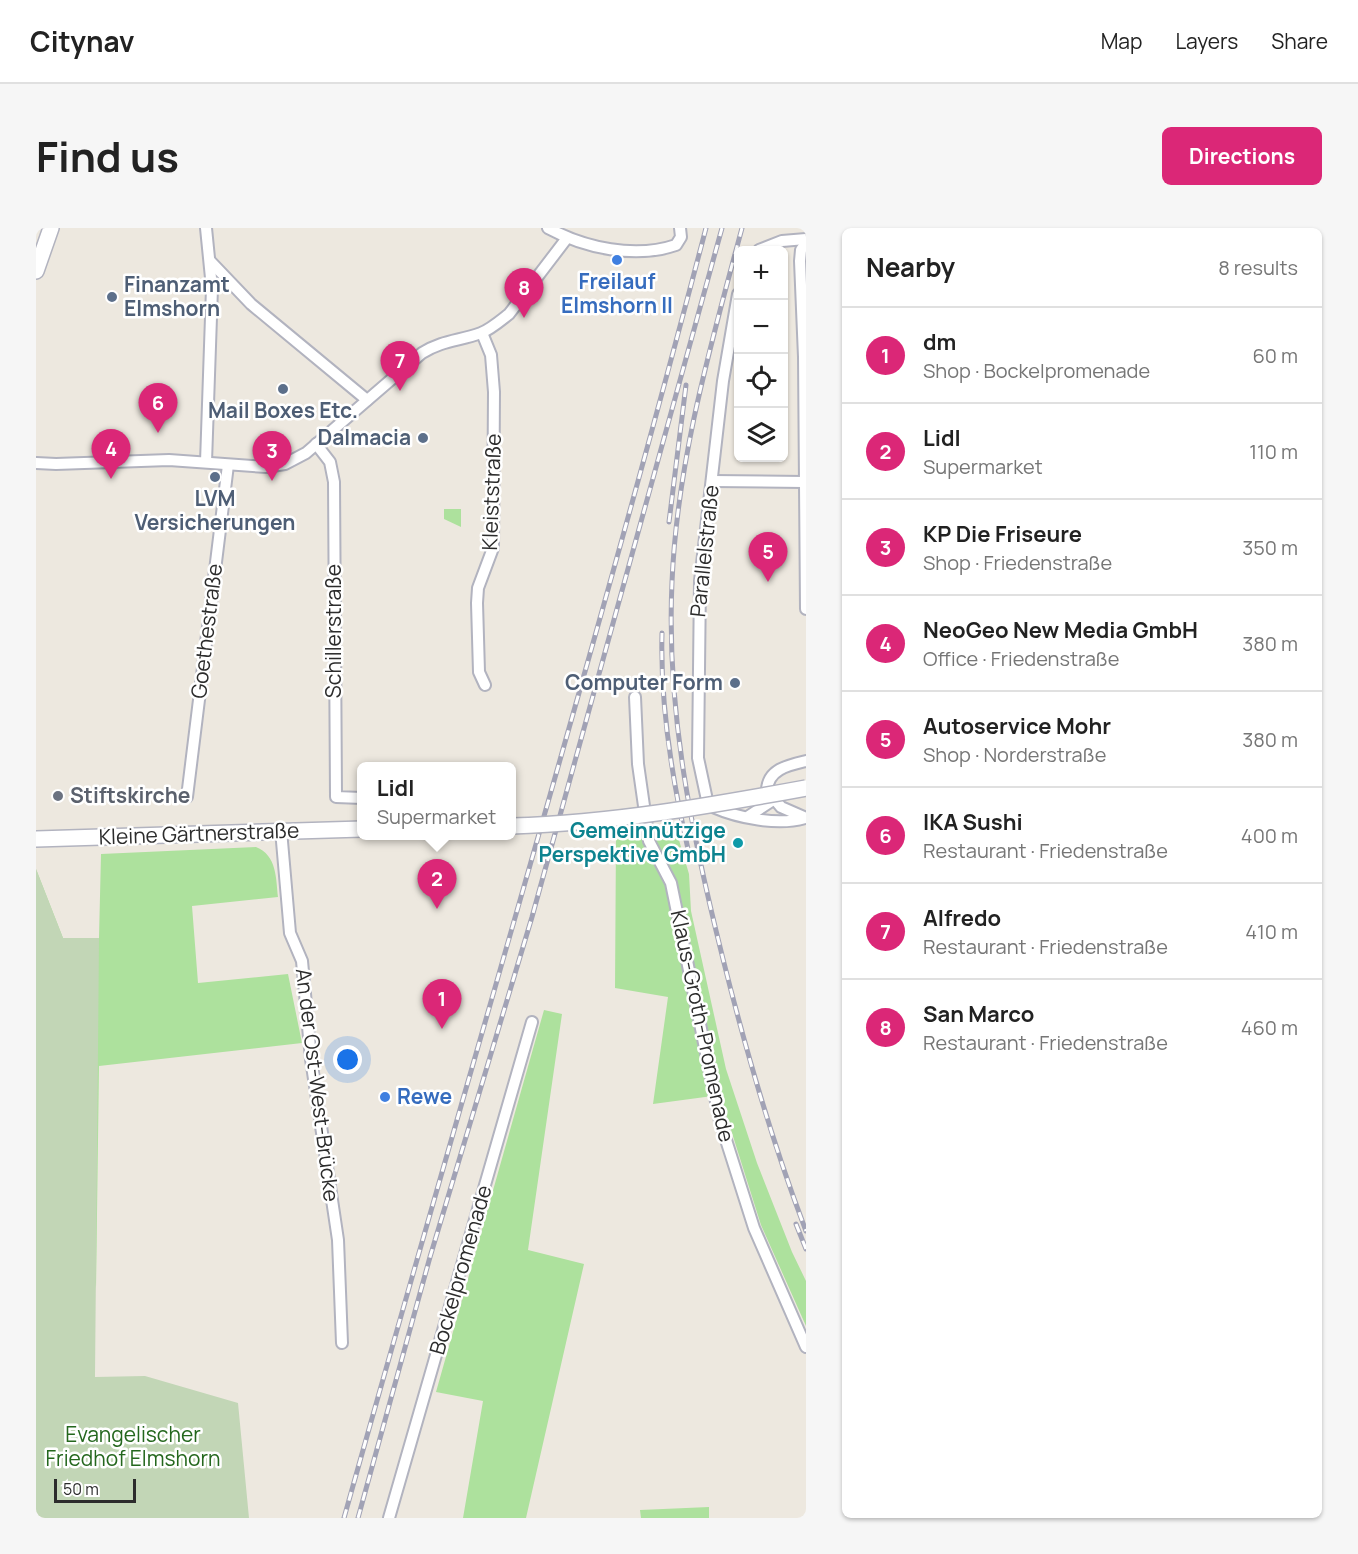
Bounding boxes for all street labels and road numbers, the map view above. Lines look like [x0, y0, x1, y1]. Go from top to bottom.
street label: Kleiststraße [475, 433, 507, 551]
street label: Parallelstraße [683, 483, 725, 618]
street label: Goethestraße [184, 562, 228, 700]
street label: Schillerstraße [319, 564, 347, 698]
street label: Kleine Gärtnerstraße [98, 816, 300, 850]
street label: Klaus-Groth-Promenade [665, 907, 741, 1144]
street label: An der Ost-West-Brücke [290, 967, 346, 1203]
street label: Bockelpromenade [422, 1182, 498, 1358]

